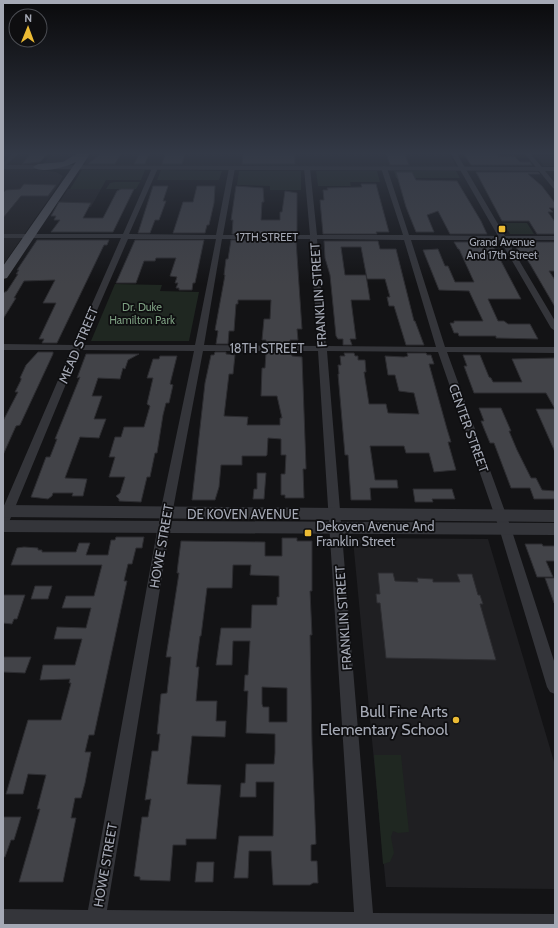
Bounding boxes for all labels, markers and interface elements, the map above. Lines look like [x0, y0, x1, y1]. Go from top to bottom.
north arrow [8, 8, 48, 48]
text: N [24, 11, 32, 25]
marker: Grand Avenue And 17th Street [497, 224, 507, 234]
street label: 17TH STREET [236, 230, 298, 244]
place label: Grand Avenue And 17th Street [466, 235, 538, 262]
street label: FRANKLIN STREET [306, 242, 330, 348]
park label: Dr. Duke Hamilton Park [109, 300, 175, 327]
street label: MEAD STREET [55, 304, 101, 386]
street label: 18TH STREET [230, 340, 304, 356]
street label: CENTER STREET [446, 382, 492, 474]
street label: HOWE STREET [146, 503, 176, 589]
street label: DE KOVEN AVENUE [187, 506, 299, 522]
place label: Dekoven Avenue And Franklin Street [316, 518, 434, 549]
marker: Dekoven Avenue And Franklin Street [303, 528, 313, 538]
street label: FRANKLIN STREET [331, 565, 355, 671]
place label: Bull Fine Arts Elementary School [320, 702, 448, 739]
marker: Bull Fine Arts Elementary School [451, 715, 461, 725]
street label: HOWE STREET [90, 822, 120, 908]

